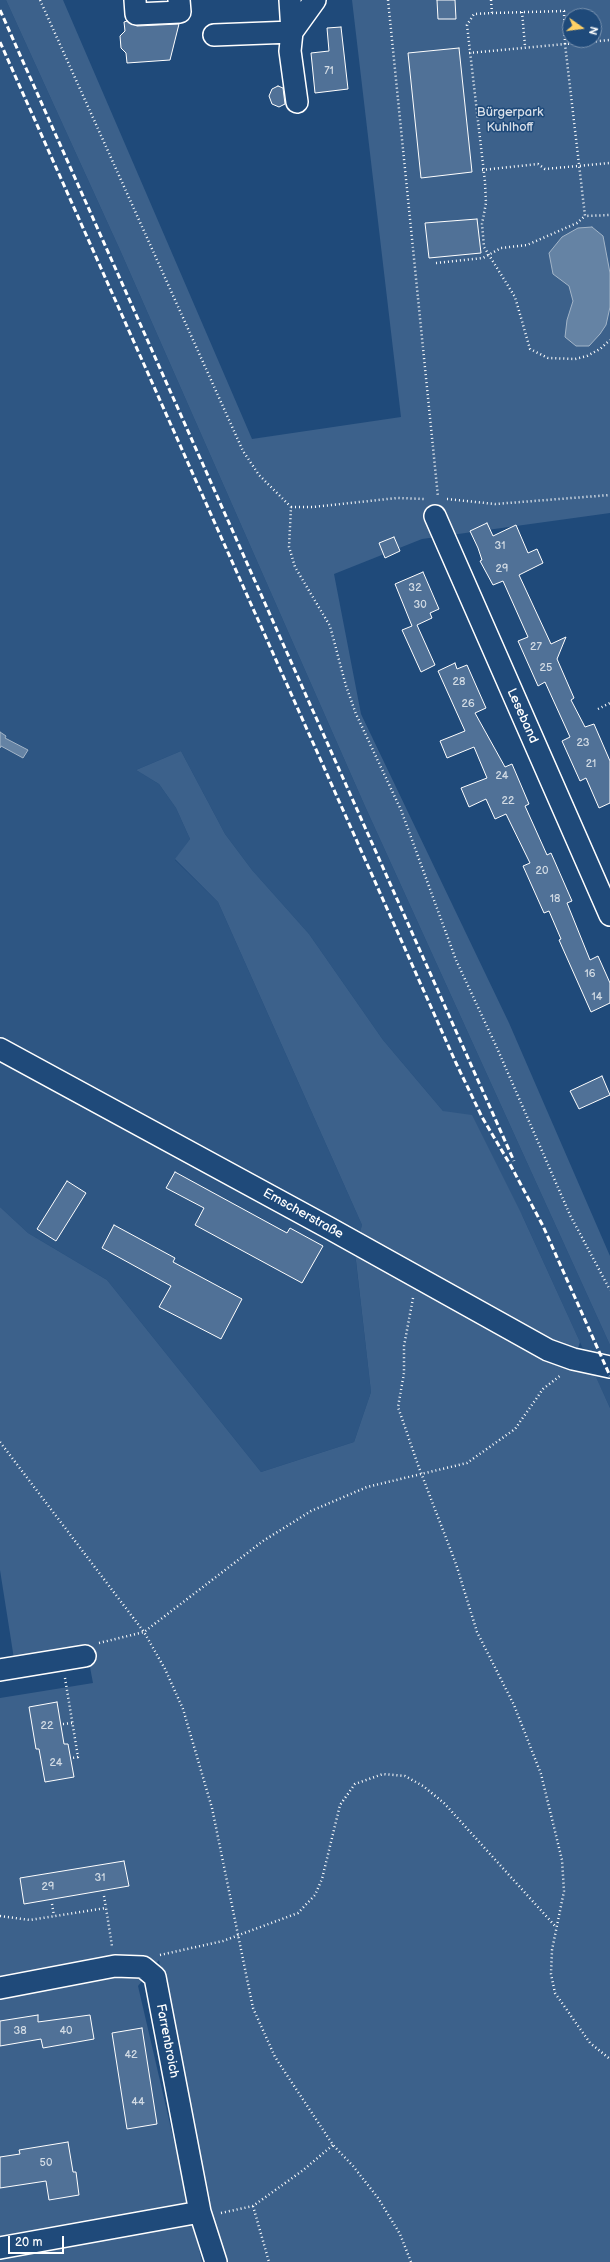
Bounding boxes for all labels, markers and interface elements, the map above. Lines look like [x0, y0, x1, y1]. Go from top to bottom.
north arrow [562, 8, 602, 48]
text: N [586, 25, 600, 36]
house number: 71 [324, 64, 334, 78]
park label: Bürgerpark Kuhlhoff [477, 105, 543, 136]
house number: 31 [494, 539, 506, 553]
house number: 29 [496, 562, 508, 576]
house number: 32 [408, 581, 422, 595]
house number: 30 [413, 598, 427, 612]
house number: 27 [530, 640, 542, 654]
house number: 25 [540, 661, 552, 675]
house number: 28 [453, 675, 465, 689]
street label: Leseband [503, 686, 541, 746]
house number: 26 [461, 697, 475, 711]
house number: 23 [576, 736, 590, 750]
house number: 21 [586, 757, 596, 771]
house number: 24 [495, 769, 509, 783]
house number: 22 [502, 794, 514, 808]
house number: 20 [536, 864, 548, 878]
house number: 18 [550, 892, 560, 906]
house number: 16 [585, 967, 595, 981]
house number: 14 [592, 990, 602, 1004]
street label: Emscherstraße [260, 1185, 346, 1243]
house number: 22 [41, 1719, 53, 1733]
house number: 24 [49, 1756, 63, 1770]
house number: 31 [94, 1871, 106, 1885]
house number: 29 [42, 1880, 54, 1894]
street label: Farrenbroich [152, 2003, 182, 2079]
house number: 38 [13, 2024, 27, 2038]
house number: 40 [59, 2024, 73, 2038]
house number: 42 [124, 2048, 138, 2062]
house number: 44 [131, 2095, 145, 2109]
house number: 50 [40, 2156, 52, 2170]
scale bar [10, 2228, 66, 2254]
text: 20 m [15, 2235, 42, 2250]

